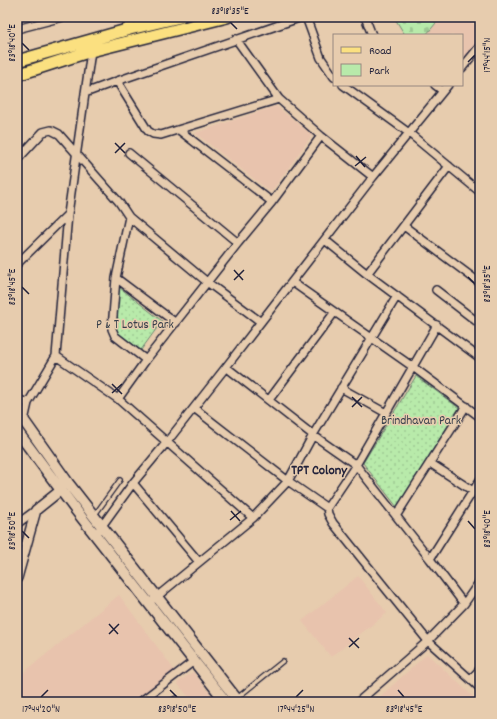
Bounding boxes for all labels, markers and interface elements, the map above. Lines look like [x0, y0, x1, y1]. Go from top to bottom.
text: 83°18'35"E [212, 5, 249, 19]
text: 83°18'40"E [6, 24, 20, 62]
legend [333, 34, 463, 86]
text: 17°44'15"N [481, 38, 495, 72]
text: Road [369, 43, 391, 60]
text: Park [369, 63, 390, 80]
text: 83°18'35"E [481, 265, 495, 303]
text: 83°18'45"E [6, 268, 20, 305]
park label: P & T Lotus Park [96, 316, 174, 335]
park label: Brindhavan Park [381, 412, 461, 431]
district label: TPT Colony [291, 461, 348, 481]
text: 83°18'40"E [481, 510, 495, 548]
text: 83°18'50"E [6, 512, 20, 550]
text: 17°44'20"N [22, 703, 60, 717]
text: 83°18'50"E [158, 703, 196, 717]
text: 17°44'25"N [278, 703, 315, 717]
text: 83°18'45"E [386, 703, 423, 717]

